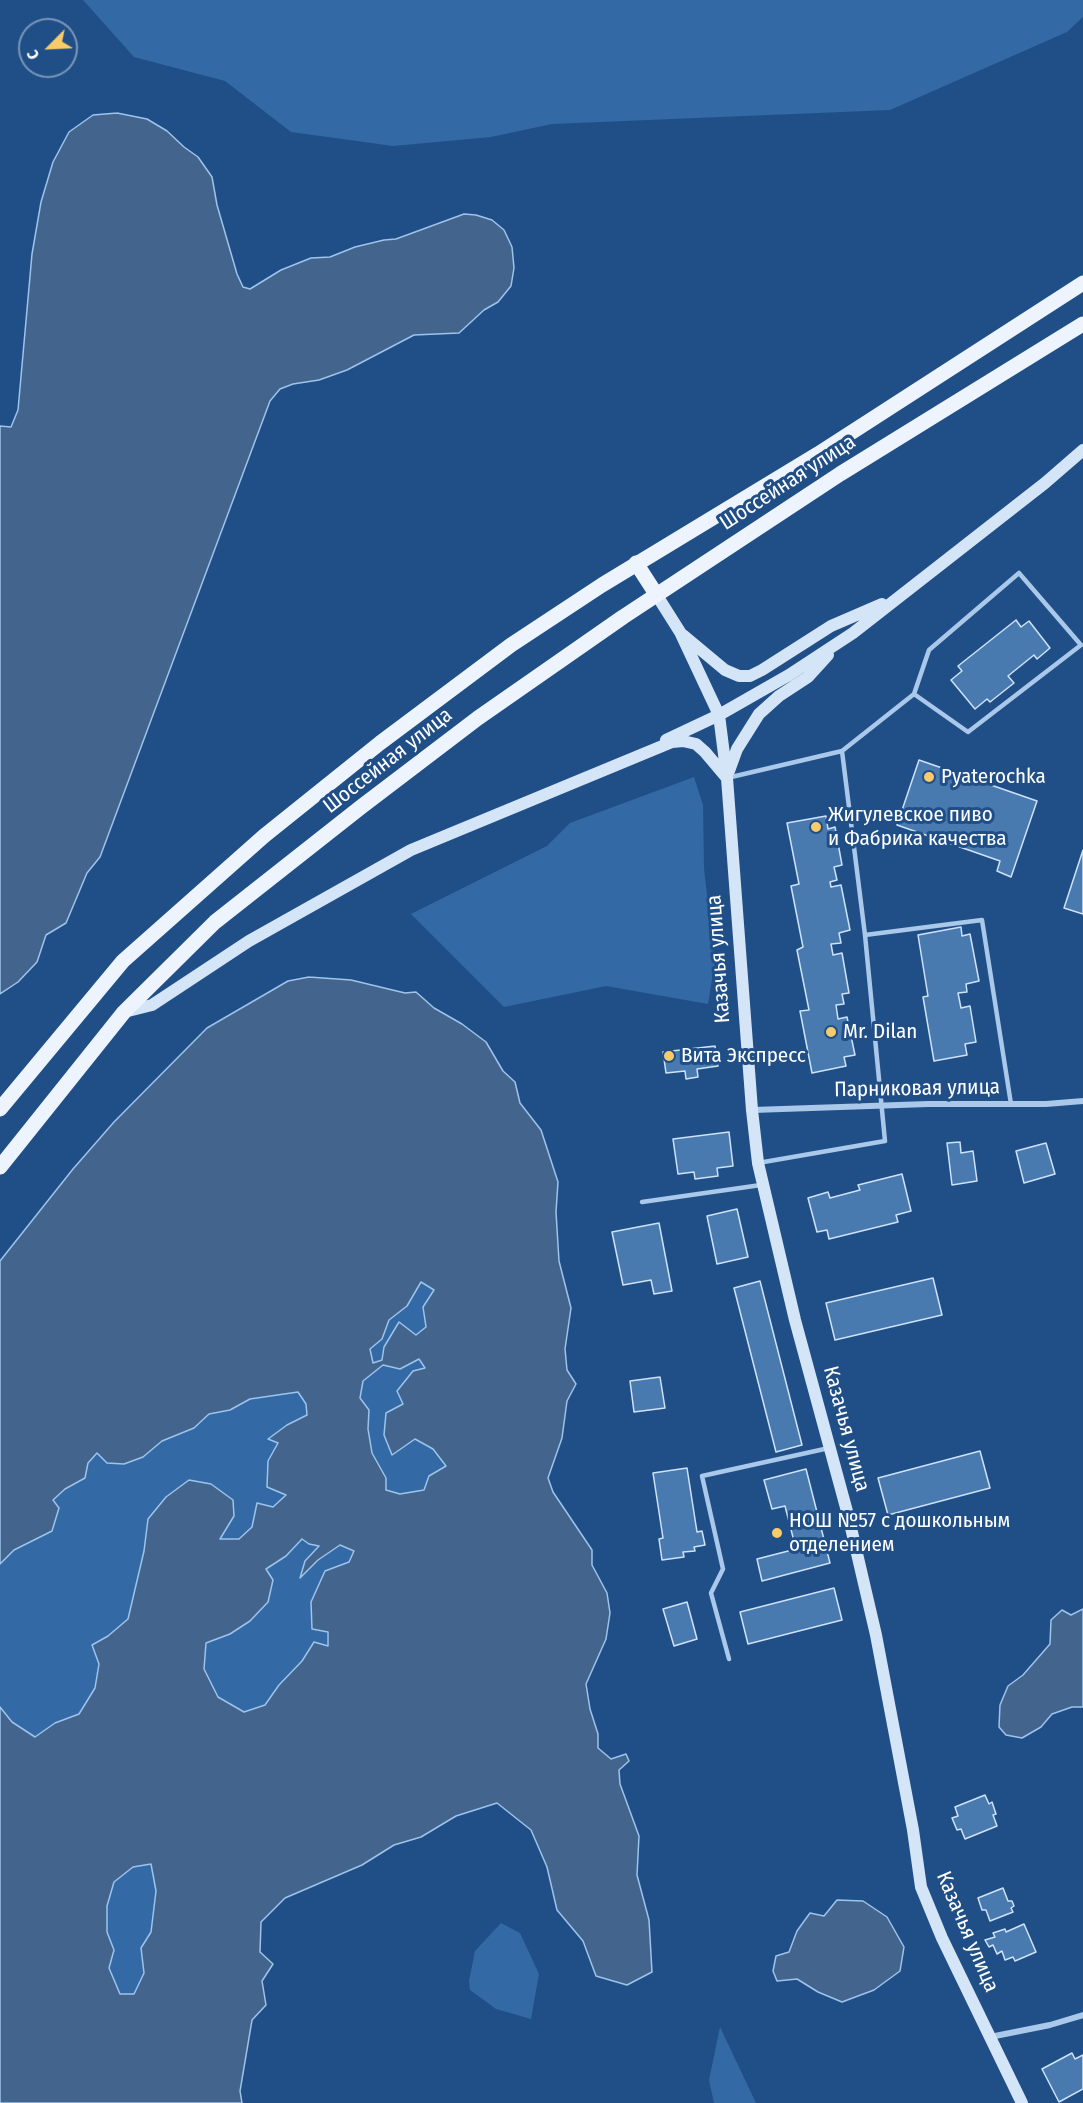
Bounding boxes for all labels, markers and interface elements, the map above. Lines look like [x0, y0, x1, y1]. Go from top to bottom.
north arrow [18, 18, 78, 78]
text: С [23, 47, 43, 62]
street label: Шоссейная улица [715, 430, 861, 536]
street label: Шоссейная улица [319, 703, 457, 819]
place label: Pyaterochka [941, 764, 1046, 790]
marker: Pyaterochka [922, 770, 936, 784]
place label: Жигулевское пиво и Фабрика качества [828, 802, 1007, 852]
marker: Жигулевское пиво и Фабрика качества [809, 820, 823, 834]
street label: Казачья улица [702, 894, 736, 1024]
place label: Mr. Dilan [843, 1019, 917, 1045]
marker: Mr. Dilan [824, 1025, 838, 1039]
place label: Вита Экспресс [681, 1043, 806, 1069]
marker: Вита Экспресс [662, 1049, 676, 1063]
street label: Парниковая улица [834, 1075, 1000, 1103]
street label: Казачья улица [817, 1364, 875, 1494]
place label: НОШ №57 с дошкольным отделением [789, 1508, 1010, 1558]
marker: НОШ №57 с дошкольным отделением [770, 1526, 784, 1540]
street label: Казачья улица [930, 1868, 1004, 1996]

